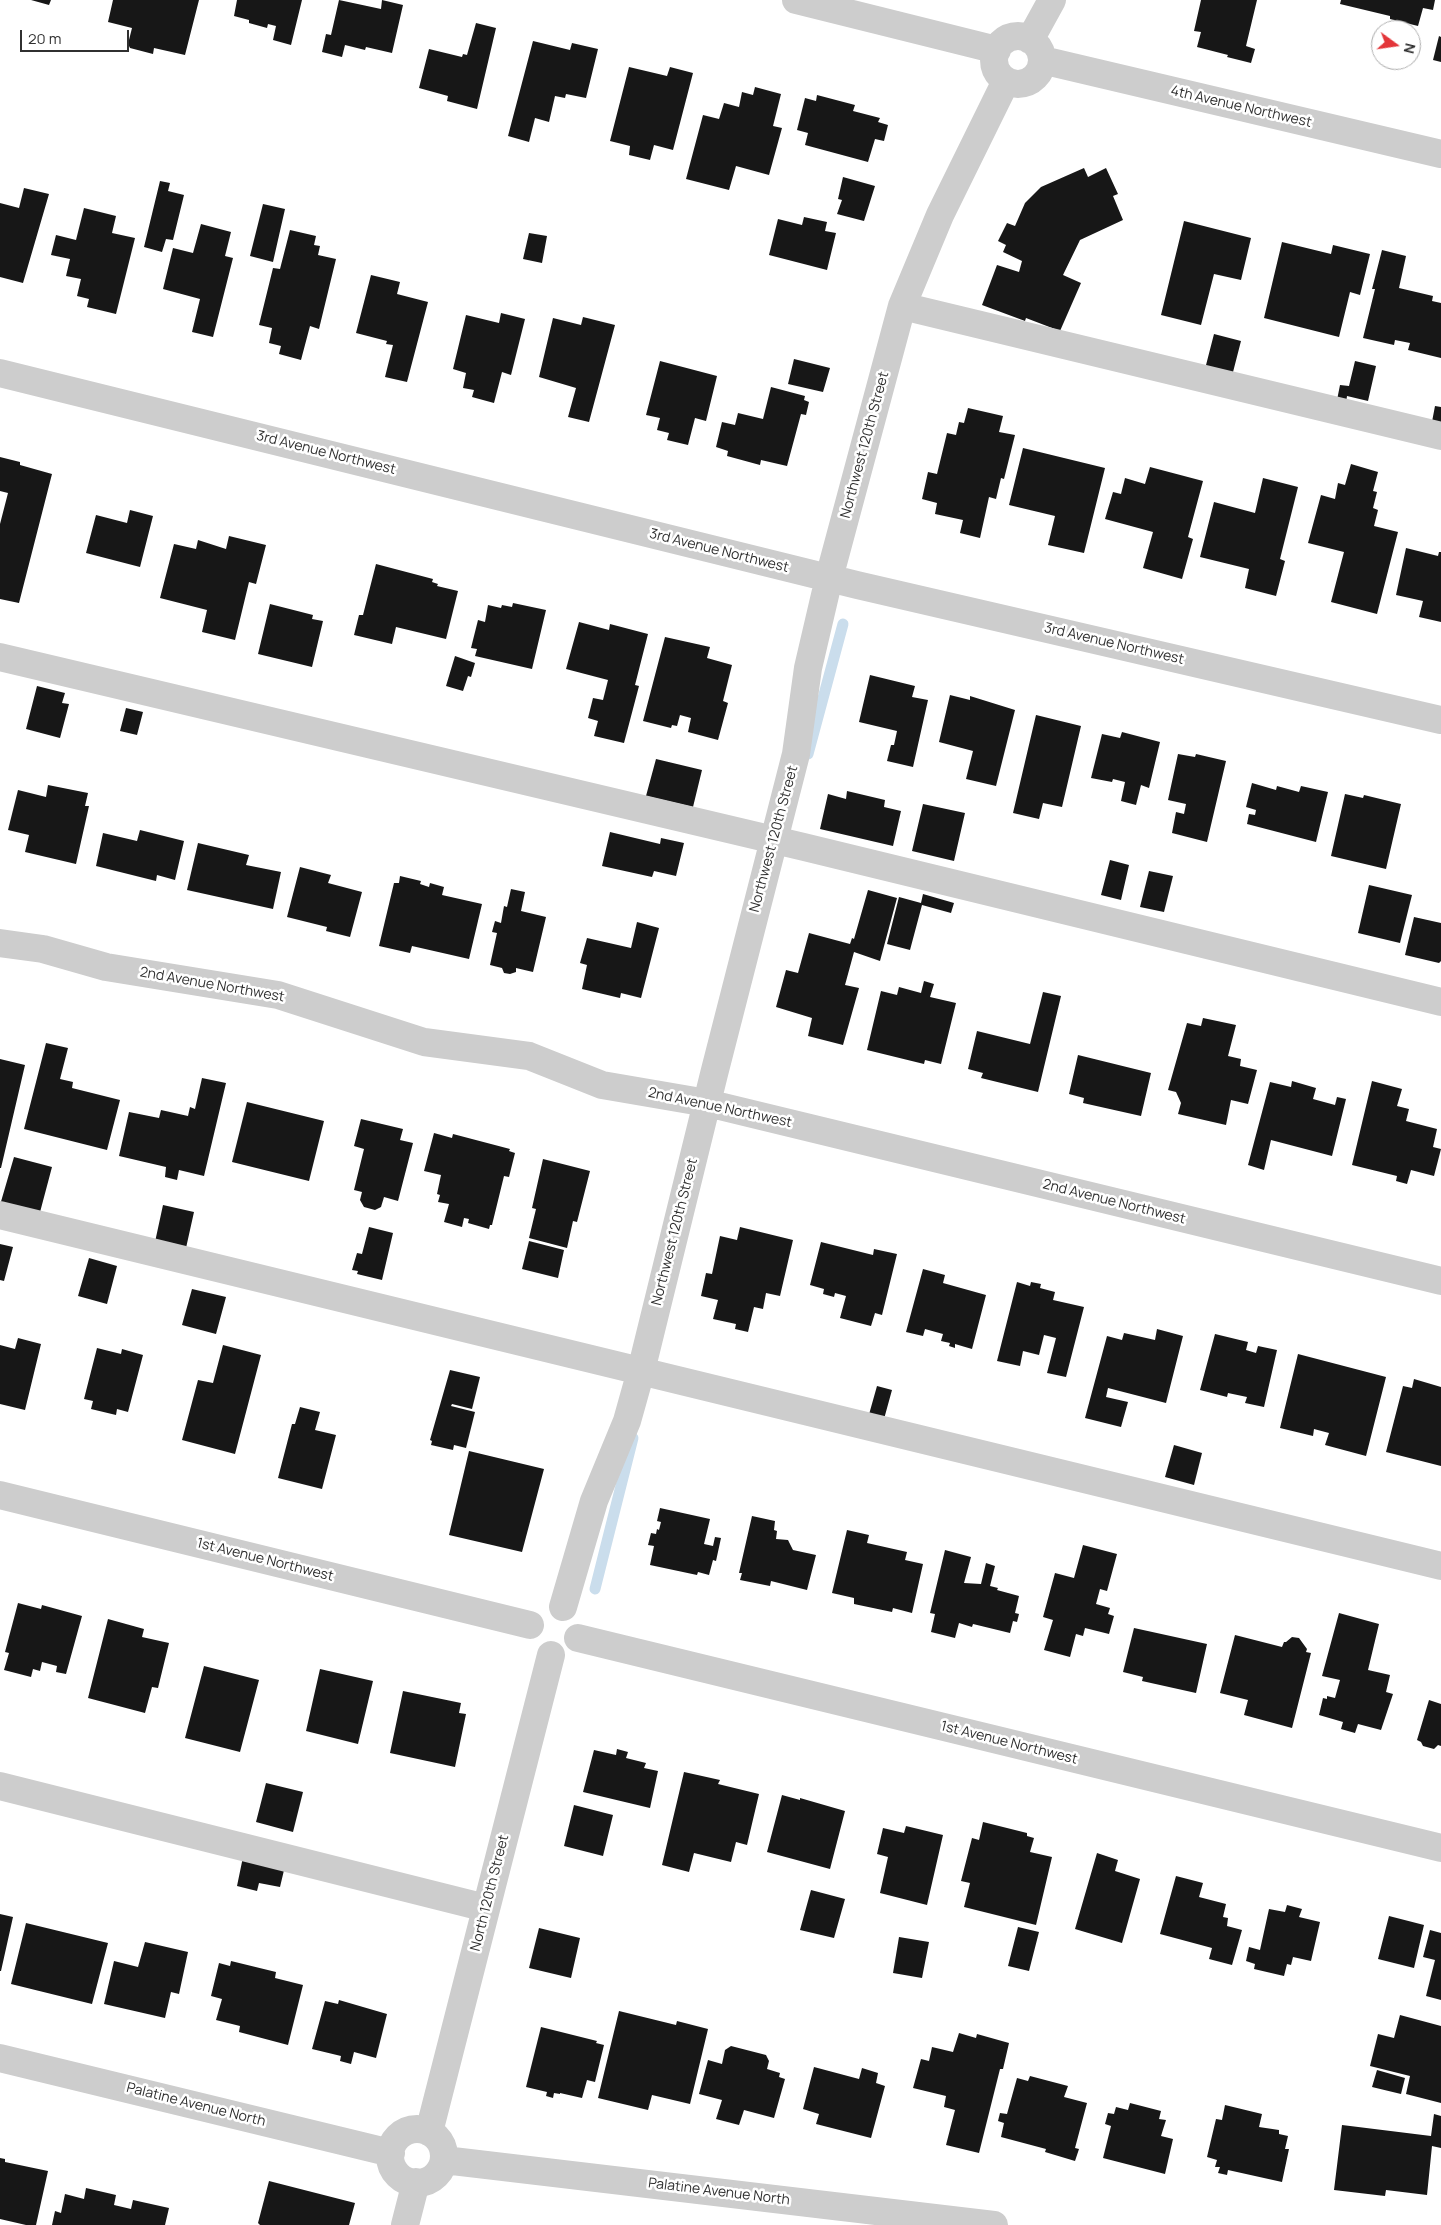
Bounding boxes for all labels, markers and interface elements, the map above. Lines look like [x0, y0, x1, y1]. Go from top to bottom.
scale bar [22, 20, 131, 52]
north arrow [1371, 20, 1421, 70]
text: 20 m [28, 28, 61, 49]
text: N [1400, 41, 1421, 56]
street label: 4th Avenue Northwest [1169, 83, 1313, 131]
street label: Northwest 120th Street [837, 370, 893, 520]
street label: 3rd Avenue Northwest [255, 428, 397, 478]
street label: 3rd Avenue Northwest [648, 526, 790, 576]
street label: 3rd Avenue Northwest [1042, 620, 1186, 668]
street label: Northwest 120th Street [746, 764, 802, 914]
street label: 2nd Avenue Northwest [138, 964, 286, 1006]
street label: 2nd Avenue Northwest [647, 1085, 793, 1131]
street label: Northwest 120th Street [649, 1157, 701, 1307]
street label: 2nd Avenue Northwest [1041, 1176, 1187, 1228]
street label: 1st Avenue Northwest [195, 1535, 335, 1585]
street label: 1st Avenue Northwest [939, 1718, 1079, 1768]
street label: North 120th Street [467, 1833, 513, 1953]
street label: Palatine Avenue North [125, 2080, 267, 2130]
street label: Palatine Avenue North [647, 2175, 791, 2209]

